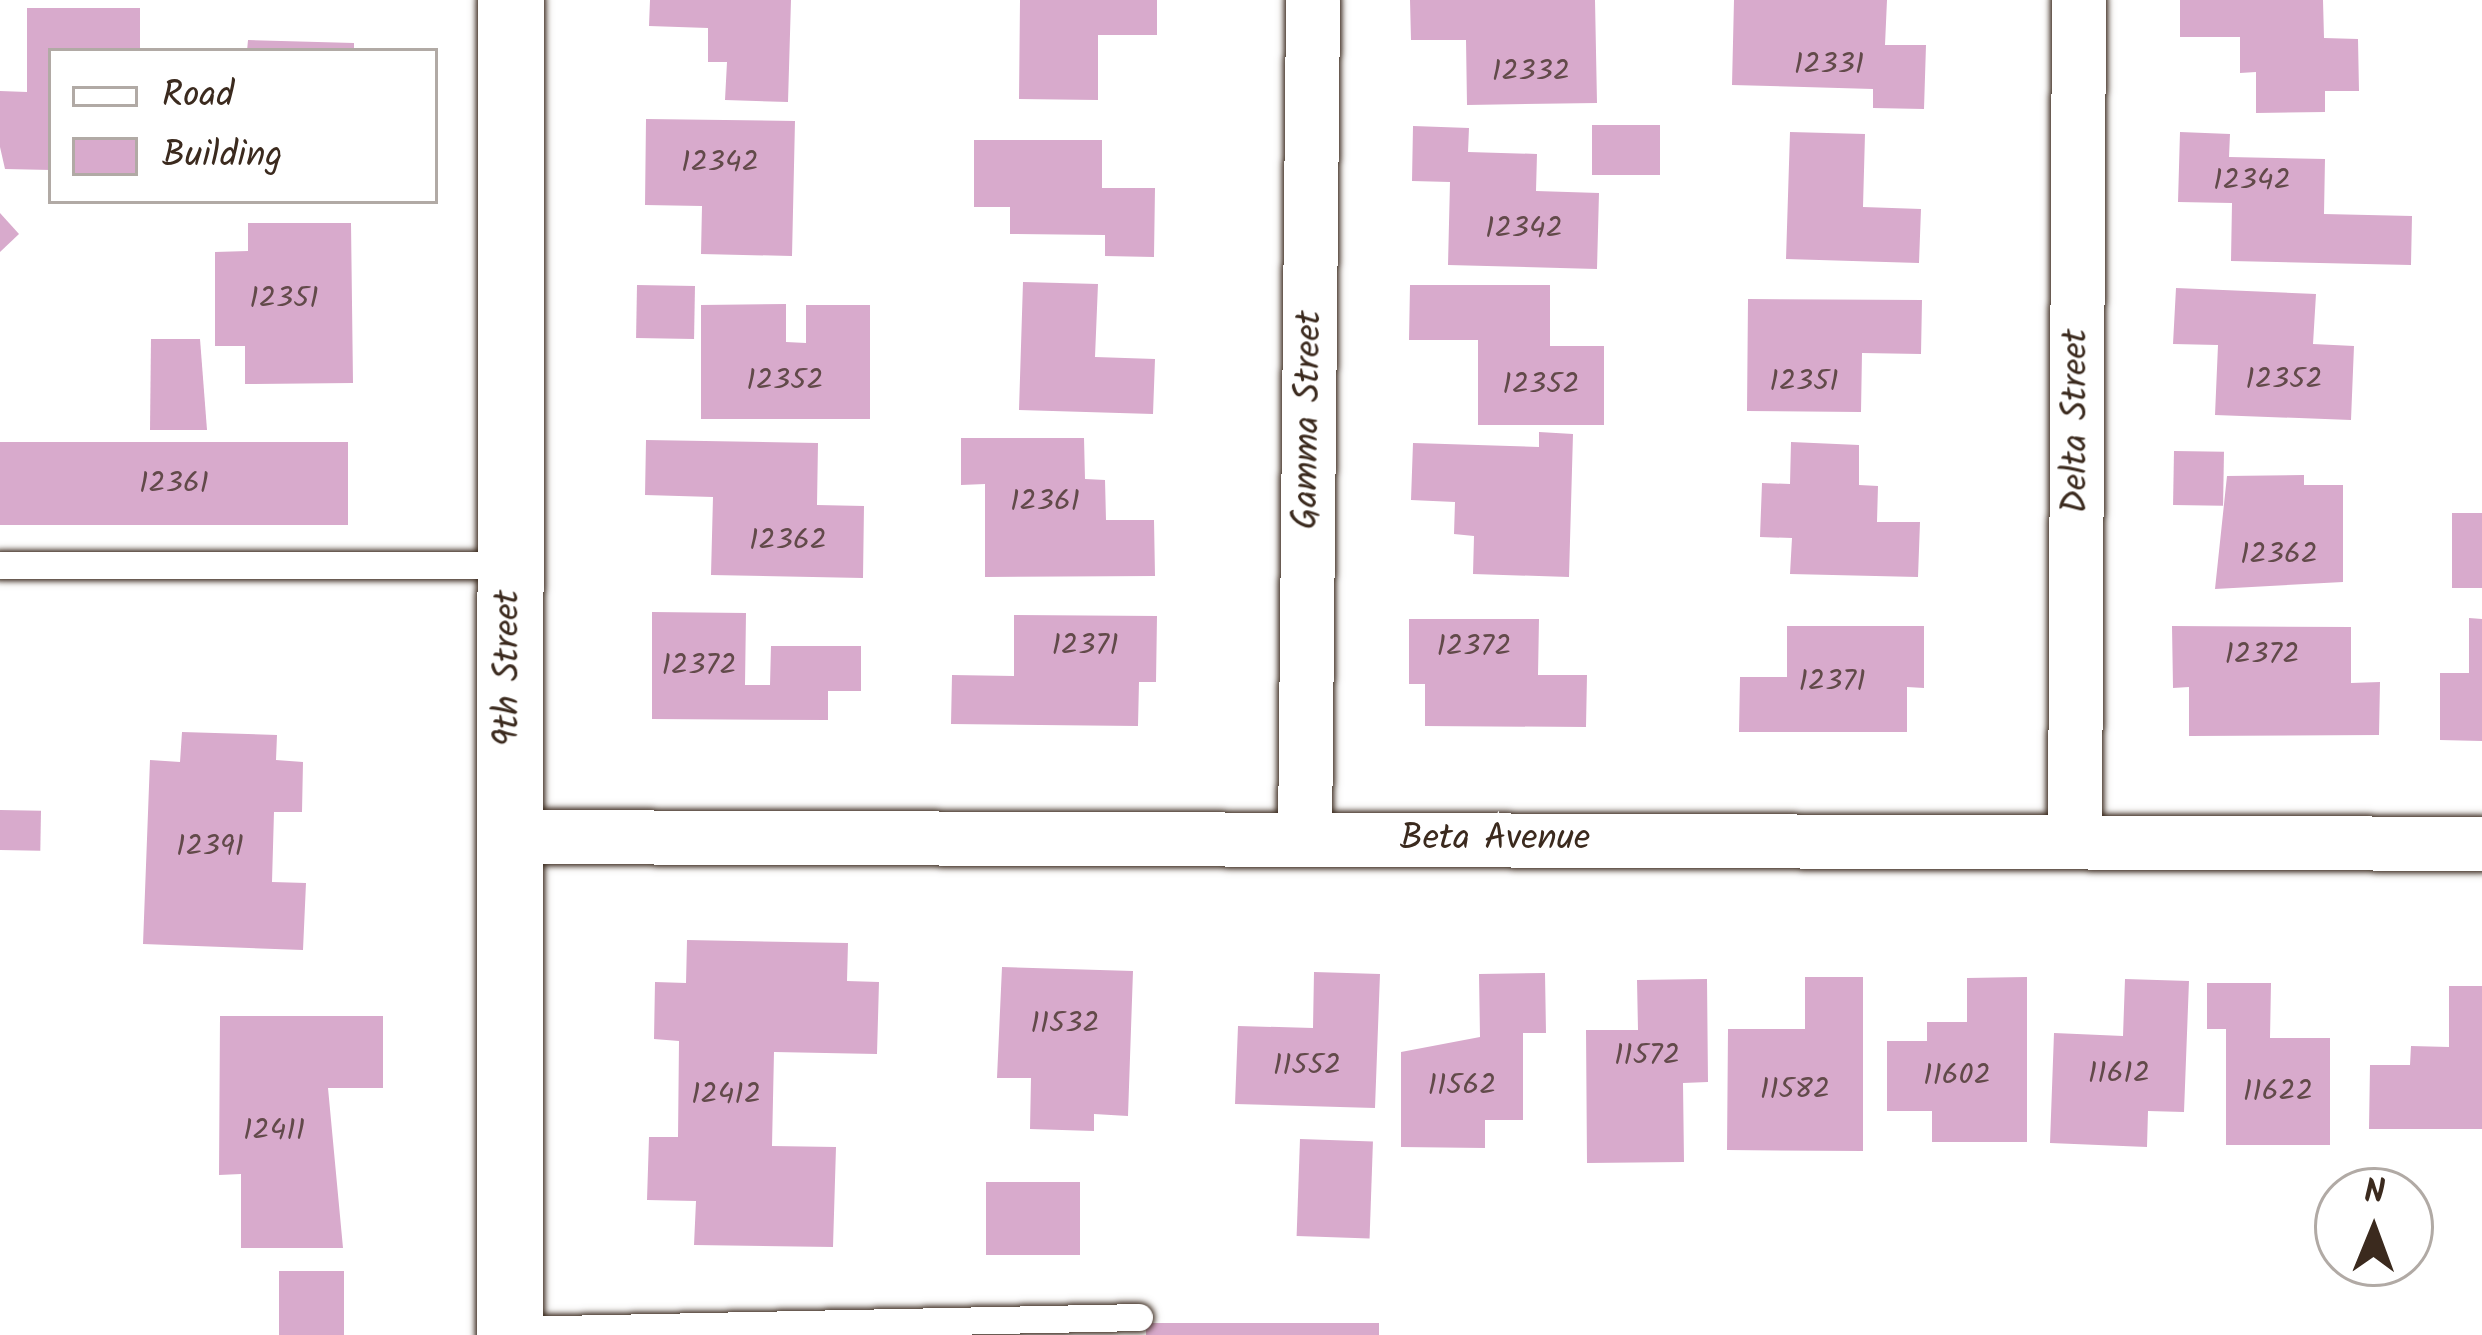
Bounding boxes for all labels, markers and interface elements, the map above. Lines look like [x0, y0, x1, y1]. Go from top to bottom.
house number: 12331 [1794, 47, 1864, 83]
legend [48, 48, 438, 204]
house number: 12332 [1492, 54, 1570, 90]
text: Road [162, 68, 234, 125]
text: Building [162, 128, 282, 185]
house number: 12342 [681, 145, 759, 181]
house number: 12342 [2213, 163, 2291, 199]
house number: 12342 [1485, 211, 1563, 247]
house number: 12351 [249, 281, 319, 317]
street label: Gamma Street [1285, 310, 1333, 530]
street label: Delta Street [2055, 329, 2099, 513]
house number: 12352 [2245, 362, 2323, 398]
house number: 12352 [746, 363, 824, 399]
house number: 12351 [1769, 364, 1839, 400]
house number: 12352 [1502, 367, 1580, 403]
house number: 12361 [139, 466, 209, 502]
house number: 12361 [1010, 484, 1080, 520]
house number: 12362 [749, 523, 827, 559]
house number: 12362 [2240, 537, 2318, 573]
street label: 9th Street [487, 590, 531, 746]
house number: 12371 [1051, 628, 1119, 664]
house number: 12372 [1436, 629, 1512, 665]
house number: 12372 [2224, 637, 2300, 673]
house number: 12372 [661, 648, 737, 684]
house number: 12371 [1798, 664, 1866, 700]
street label: Beta Avenue [1400, 818, 1590, 862]
house number: 12391 [176, 829, 244, 865]
house number: 11532 [1030, 1006, 1100, 1042]
house number: 11572 [1614, 1038, 1680, 1074]
house number: 11552 [1273, 1048, 1341, 1084]
house number: 11612 [2088, 1056, 2150, 1092]
house number: 11602 [1923, 1058, 1991, 1094]
house number: 11562 [1427, 1068, 1497, 1104]
house number: 11582 [1760, 1072, 1830, 1108]
house number: 11622 [2243, 1074, 2313, 1110]
house number: 12412 [691, 1077, 761, 1113]
house number: 12411 [243, 1113, 305, 1149]
north arrow [2314, 1167, 2434, 1287]
text: N [2364, 1167, 2385, 1220]

